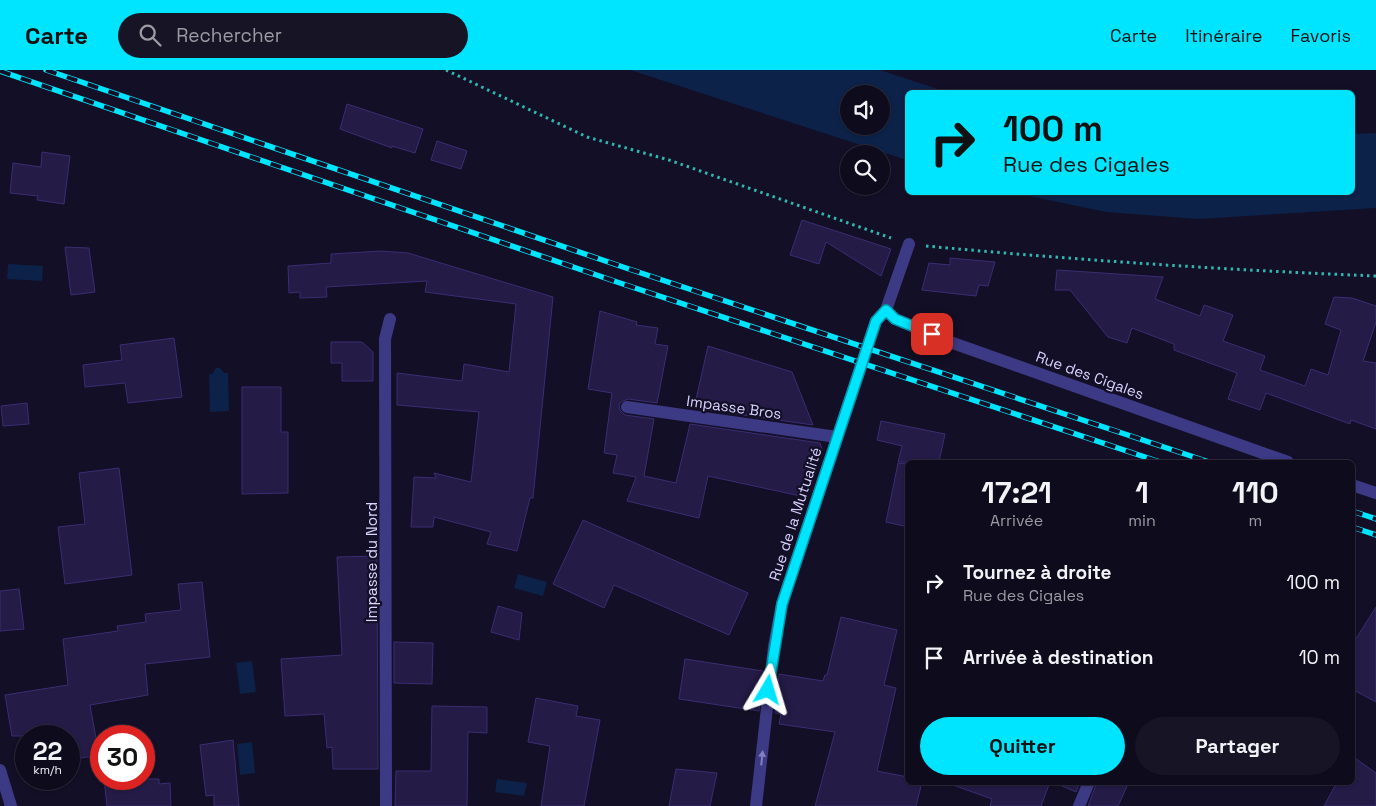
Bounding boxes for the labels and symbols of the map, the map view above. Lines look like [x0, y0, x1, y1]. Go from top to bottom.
pin [911, 313, 953, 355]
street label: Rue des Cigales [1033, 347, 1147, 403]
street label: Impasse Bros [685, 391, 783, 423]
street label: Rue de la Mutualité [764, 445, 826, 583]
street label: Impasse du Nord [362, 502, 381, 622]
position arrow [741, 663, 793, 715]
speed limit sign: 30 [90, 725, 155, 790]
one-way arrow [758, 749, 766, 765]

